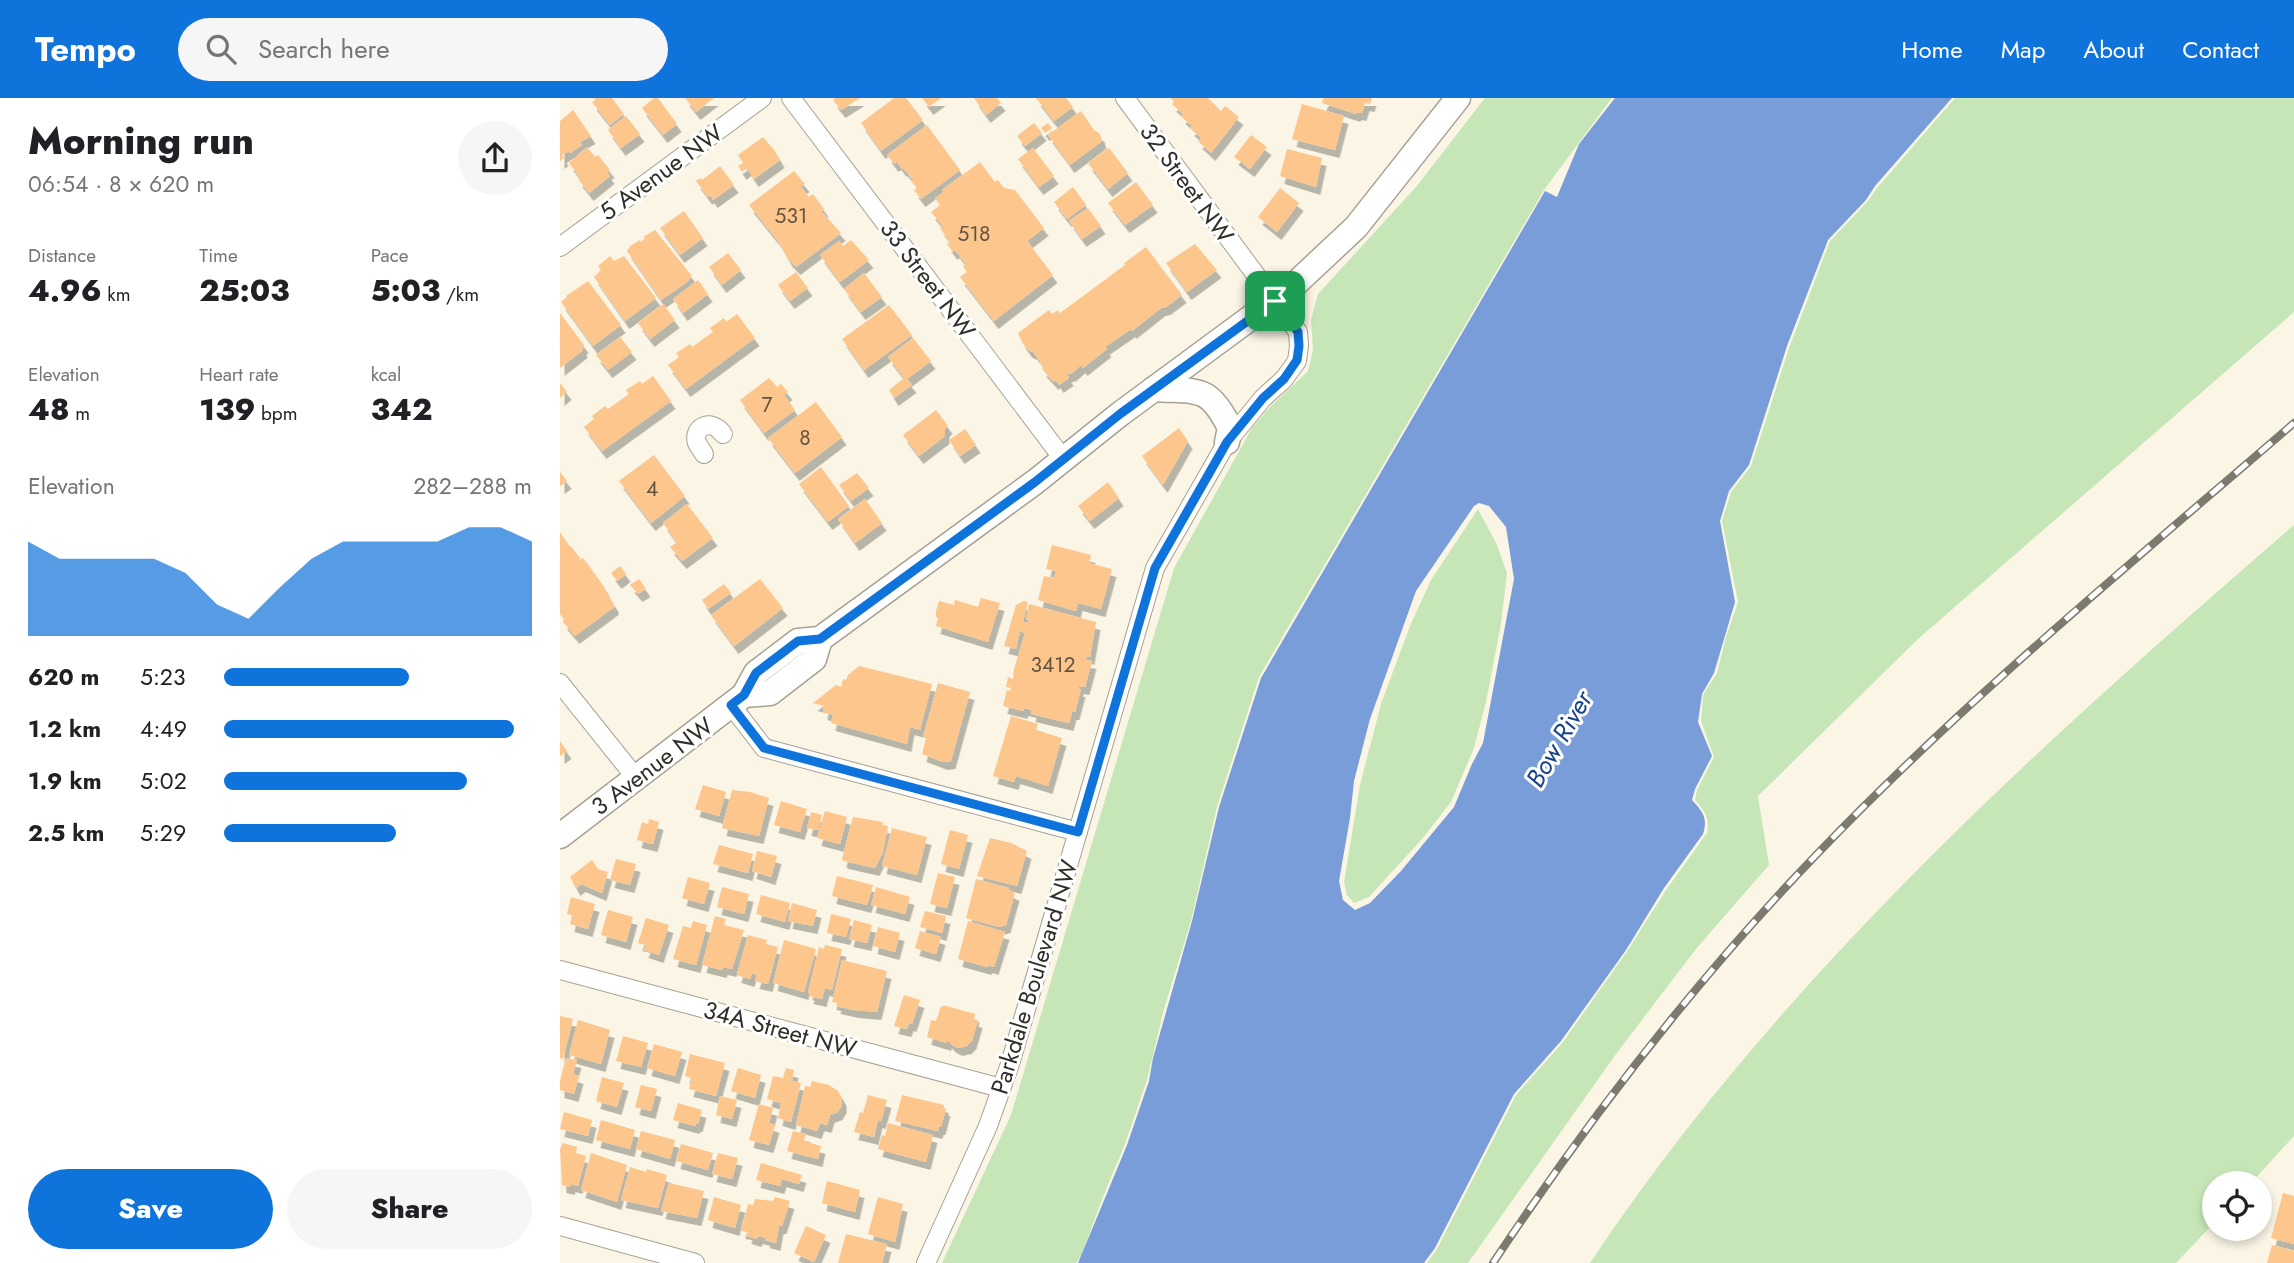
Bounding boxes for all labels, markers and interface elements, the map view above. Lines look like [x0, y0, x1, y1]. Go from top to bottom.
search box [178, 18, 668, 81]
text: Tempo [35, 26, 136, 73]
icon: search [202, 30, 240, 68]
text: Search here [258, 30, 390, 68]
text: Home [1901, 32, 1963, 67]
text: Map [2001, 32, 2045, 67]
text: About [2083, 32, 2144, 67]
text: Contact [2182, 32, 2259, 67]
text: Morning run [28, 113, 254, 168]
street label: 5 Avenue NW [592, 115, 730, 229]
street label: 32 Street NW [1131, 116, 1243, 250]
button: share [458, 121, 532, 195]
text: 06:54 · 8 × 620 m [28, 167, 214, 201]
house number: 531 [775, 201, 807, 231]
street label: 33 Street NW [872, 212, 984, 346]
house number: 518 [958, 219, 990, 249]
text: Distance [28, 242, 96, 269]
text: Time [199, 242, 238, 269]
text: Pace [371, 242, 409, 269]
text: 4.96 [28, 269, 102, 312]
text: 25:03 [199, 269, 289, 312]
text: 5:03 [371, 269, 440, 312]
pin [1245, 271, 1305, 331]
text: km [102, 281, 131, 308]
text: /km [440, 281, 479, 308]
icon: arrive [1256, 282, 1294, 320]
text: Elevation [28, 361, 100, 388]
text: Heart rate [199, 361, 279, 388]
text: kcal [371, 361, 401, 388]
text: 48 [28, 388, 70, 431]
text: 139 [199, 388, 255, 431]
text: 342 [371, 388, 432, 431]
house number: 7 [761, 390, 773, 420]
text: m [70, 400, 90, 427]
text: bpm [255, 400, 298, 427]
house number: 8 [799, 423, 811, 453]
text: Elevation [28, 469, 115, 503]
text: 282–288 m [413, 469, 532, 503]
house number: 4 [646, 474, 658, 504]
house number: 3412 [1030, 650, 1076, 680]
text: 620 m [28, 660, 99, 694]
text: 5:23 [140, 660, 186, 694]
water label: Bow River [1516, 683, 1603, 794]
street label: 3 Avenue NW [584, 708, 720, 823]
text: 1.2 km [28, 712, 101, 746]
text: 4:49 [140, 712, 187, 746]
text: 1.9 km [28, 764, 102, 798]
text: 5:02 [140, 764, 187, 798]
text: 2.5 km [28, 816, 104, 850]
text: 5:29 [140, 816, 186, 850]
street label: Parkdale Boulevard NW [982, 855, 1086, 1098]
street label: 34A Street NW [700, 992, 861, 1066]
button: Save [28, 1169, 273, 1249]
button: Share [287, 1169, 532, 1249]
map controls [2202, 1171, 2272, 1241]
button: locate [2202, 1171, 2272, 1241]

